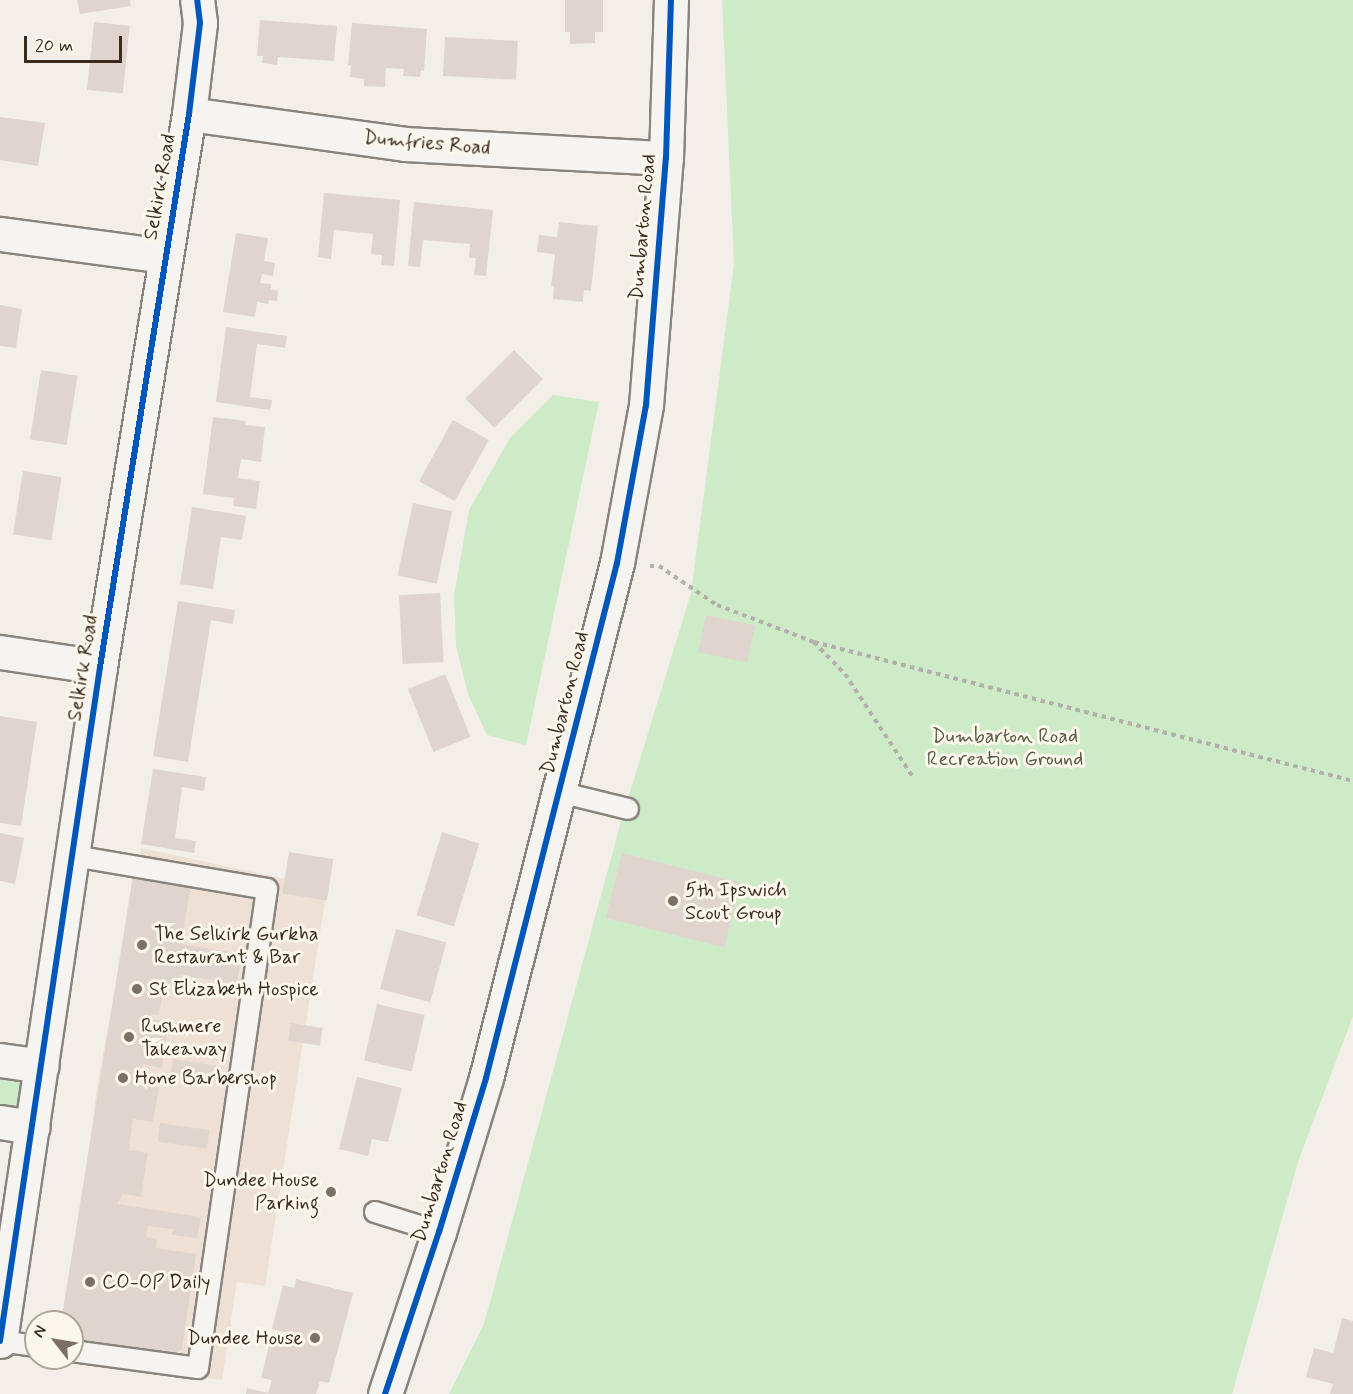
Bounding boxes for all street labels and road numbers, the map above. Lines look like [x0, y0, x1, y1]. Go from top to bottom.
street label: Dumfries Road [363, 126, 491, 160]
street label: Selkirk Road [139, 133, 181, 241]
street label: Dumbarton Road [625, 153, 661, 301]
street label: Selkirk Road [63, 614, 103, 722]
street label: Dumbarton Road [536, 629, 594, 777]
street label: Dumbarton Road [407, 1098, 473, 1246]

